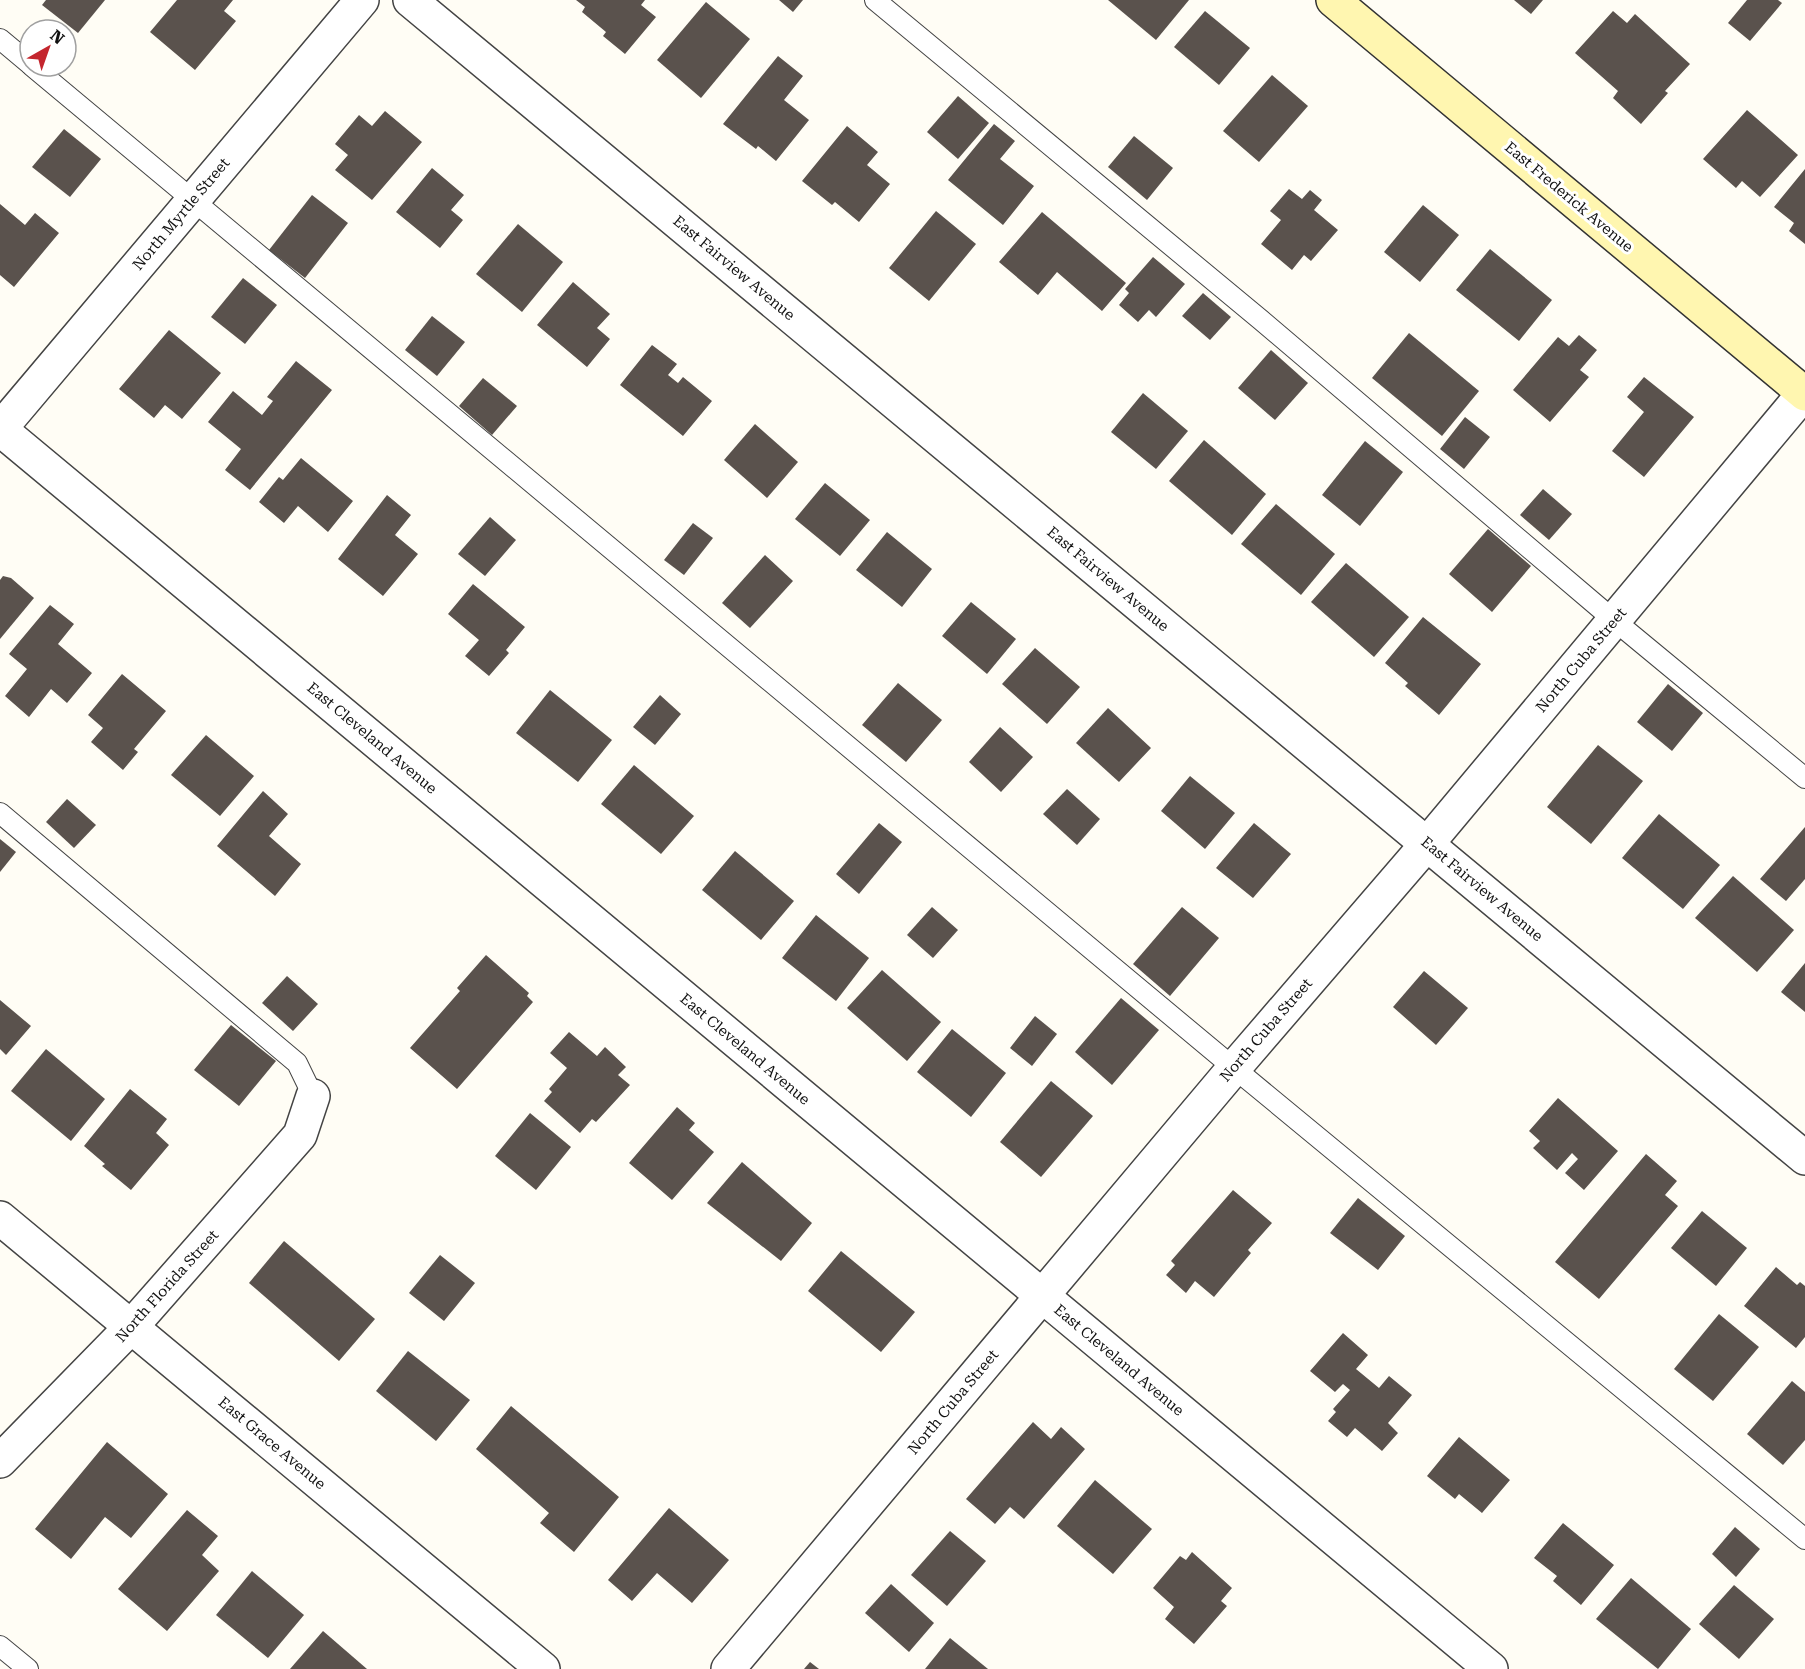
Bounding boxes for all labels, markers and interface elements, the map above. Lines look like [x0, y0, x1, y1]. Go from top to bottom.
north arrow [18, 18, 78, 78]
text: N [46, 26, 68, 48]
street label: East Frederick Avenue [1501, 138, 1637, 256]
street label: North Myrtle Street [129, 154, 234, 274]
street label: East Fairview Avenue [669, 212, 799, 324]
street label: East Fairview Avenue [1043, 523, 1173, 635]
street label: North Cuba Street [1532, 604, 1630, 716]
street label: East Cleveland Avenue [303, 678, 441, 798]
street label: East Fairview Avenue [1417, 833, 1547, 945]
street label: North Cuba Street [1216, 974, 1316, 1085]
street label: East Cleveland Avenue [676, 989, 814, 1109]
street label: North Florida Street [112, 1226, 222, 1346]
street label: East Cleveland Avenue [1050, 1300, 1188, 1420]
street label: North Cuba Street [904, 1346, 1002, 1458]
street label: East Grace Avenue [215, 1393, 329, 1493]

